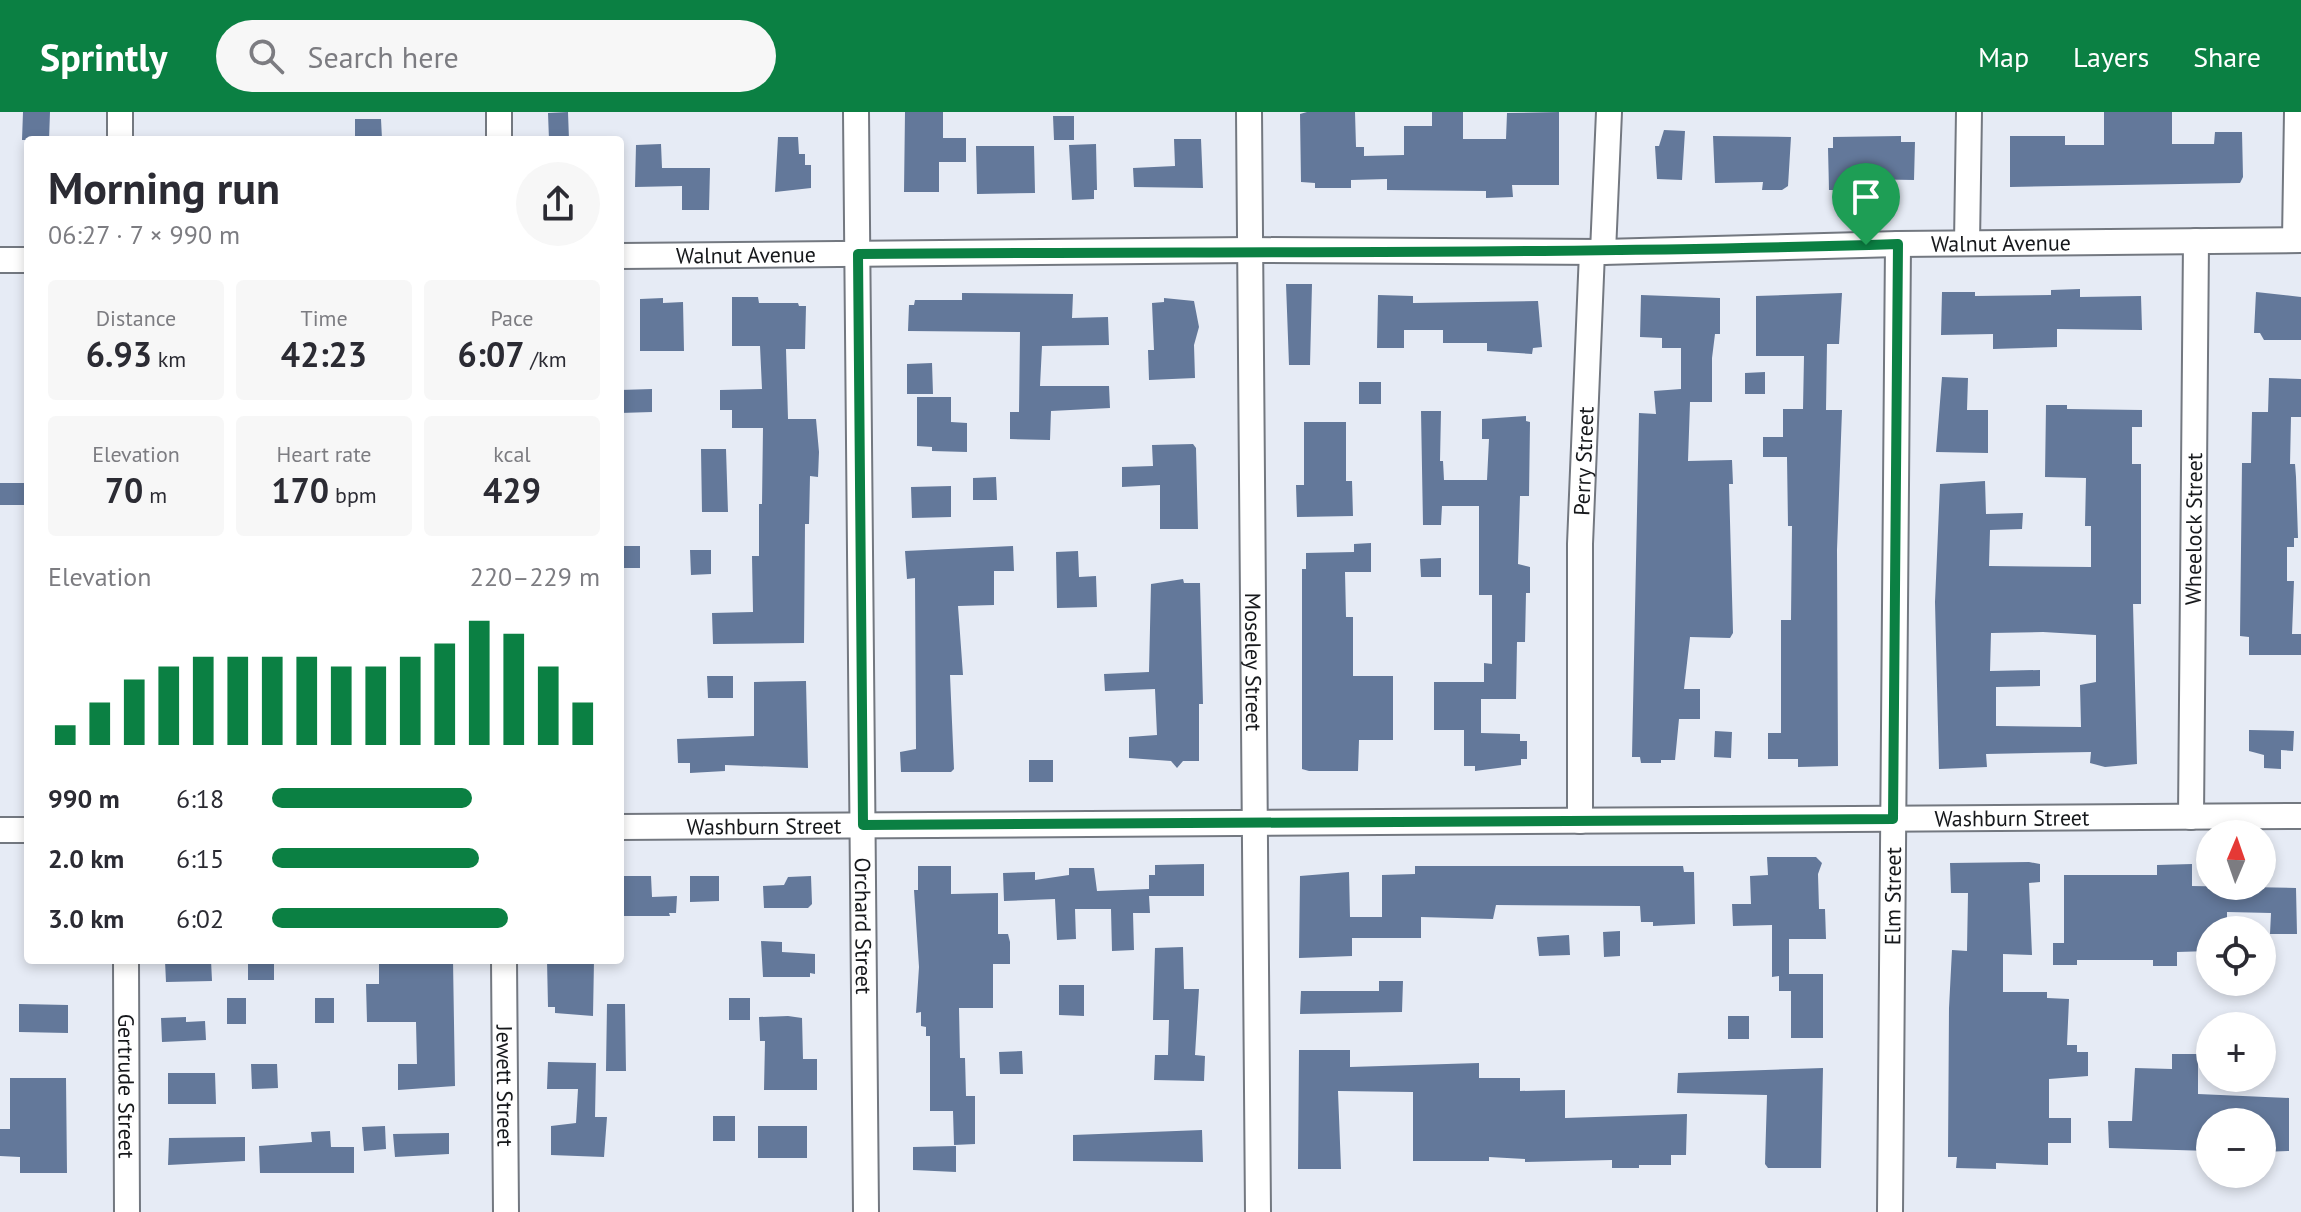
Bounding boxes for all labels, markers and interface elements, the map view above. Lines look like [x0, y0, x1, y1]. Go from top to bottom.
search box [216, 20, 776, 92]
text: Sprintly [40, 32, 168, 81]
icon: search [244, 34, 288, 78]
text: Search here [308, 37, 459, 76]
text: Map [1978, 38, 2029, 75]
text: Layers [2073, 38, 2149, 75]
text: Share [2193, 38, 2261, 75]
text: Morning run [48, 159, 280, 216]
button: share [516, 162, 600, 246]
pin [1832, 163, 1900, 245]
icon: arrive [1844, 175, 1888, 219]
text: 06:27 · 7 × 990 m [48, 218, 240, 251]
street label: Walnut Avenue [1931, 228, 2071, 258]
street label: Walnut Avenue [676, 240, 816, 269]
text: Distance [96, 304, 176, 332]
text: Time [300, 304, 348, 332]
text: Pace [490, 304, 534, 332]
text: 6.93 [86, 332, 152, 376]
text: 42:23 [281, 332, 367, 376]
text: 6:07 [457, 332, 524, 376]
text: km [152, 345, 186, 373]
text: /km [524, 345, 567, 373]
street label: Perry Street [1567, 405, 1600, 516]
text: Elevation [92, 440, 180, 468]
text: Heart rate [276, 440, 372, 468]
text: kcal [493, 440, 531, 468]
street label: Wheelock Street [2179, 452, 2208, 605]
text: 70 [105, 468, 143, 512]
text: 170 [271, 468, 329, 512]
text: 429 [483, 468, 541, 512]
text: m [143, 481, 167, 509]
text: bpm [329, 481, 377, 509]
text: Elevation [48, 560, 152, 593]
text: 220–229 m [470, 560, 600, 593]
street label: Moseley Street [1239, 593, 1268, 732]
text: 990 m [48, 782, 120, 815]
text: 6:18 [176, 782, 224, 815]
street label: Washburn Street [1934, 803, 2090, 832]
street label: Washburn Street [686, 812, 842, 841]
north arrow [2196, 820, 2276, 900]
map controls [2196, 820, 2276, 1188]
text: 2.0 km [48, 842, 124, 875]
text: 6:15 [176, 842, 224, 875]
street label: Elm Street [1878, 846, 1907, 945]
street label: Orchard Street [849, 857, 878, 995]
text: 3.0 km [48, 902, 124, 935]
text: 6:02 [176, 902, 224, 935]
button: locate [2196, 916, 2276, 996]
button: + [2196, 1012, 2276, 1092]
street label: Gertrude Street [112, 1014, 141, 1159]
street label: Jewett Street [491, 1024, 519, 1147]
button: − [2196, 1108, 2276, 1188]

